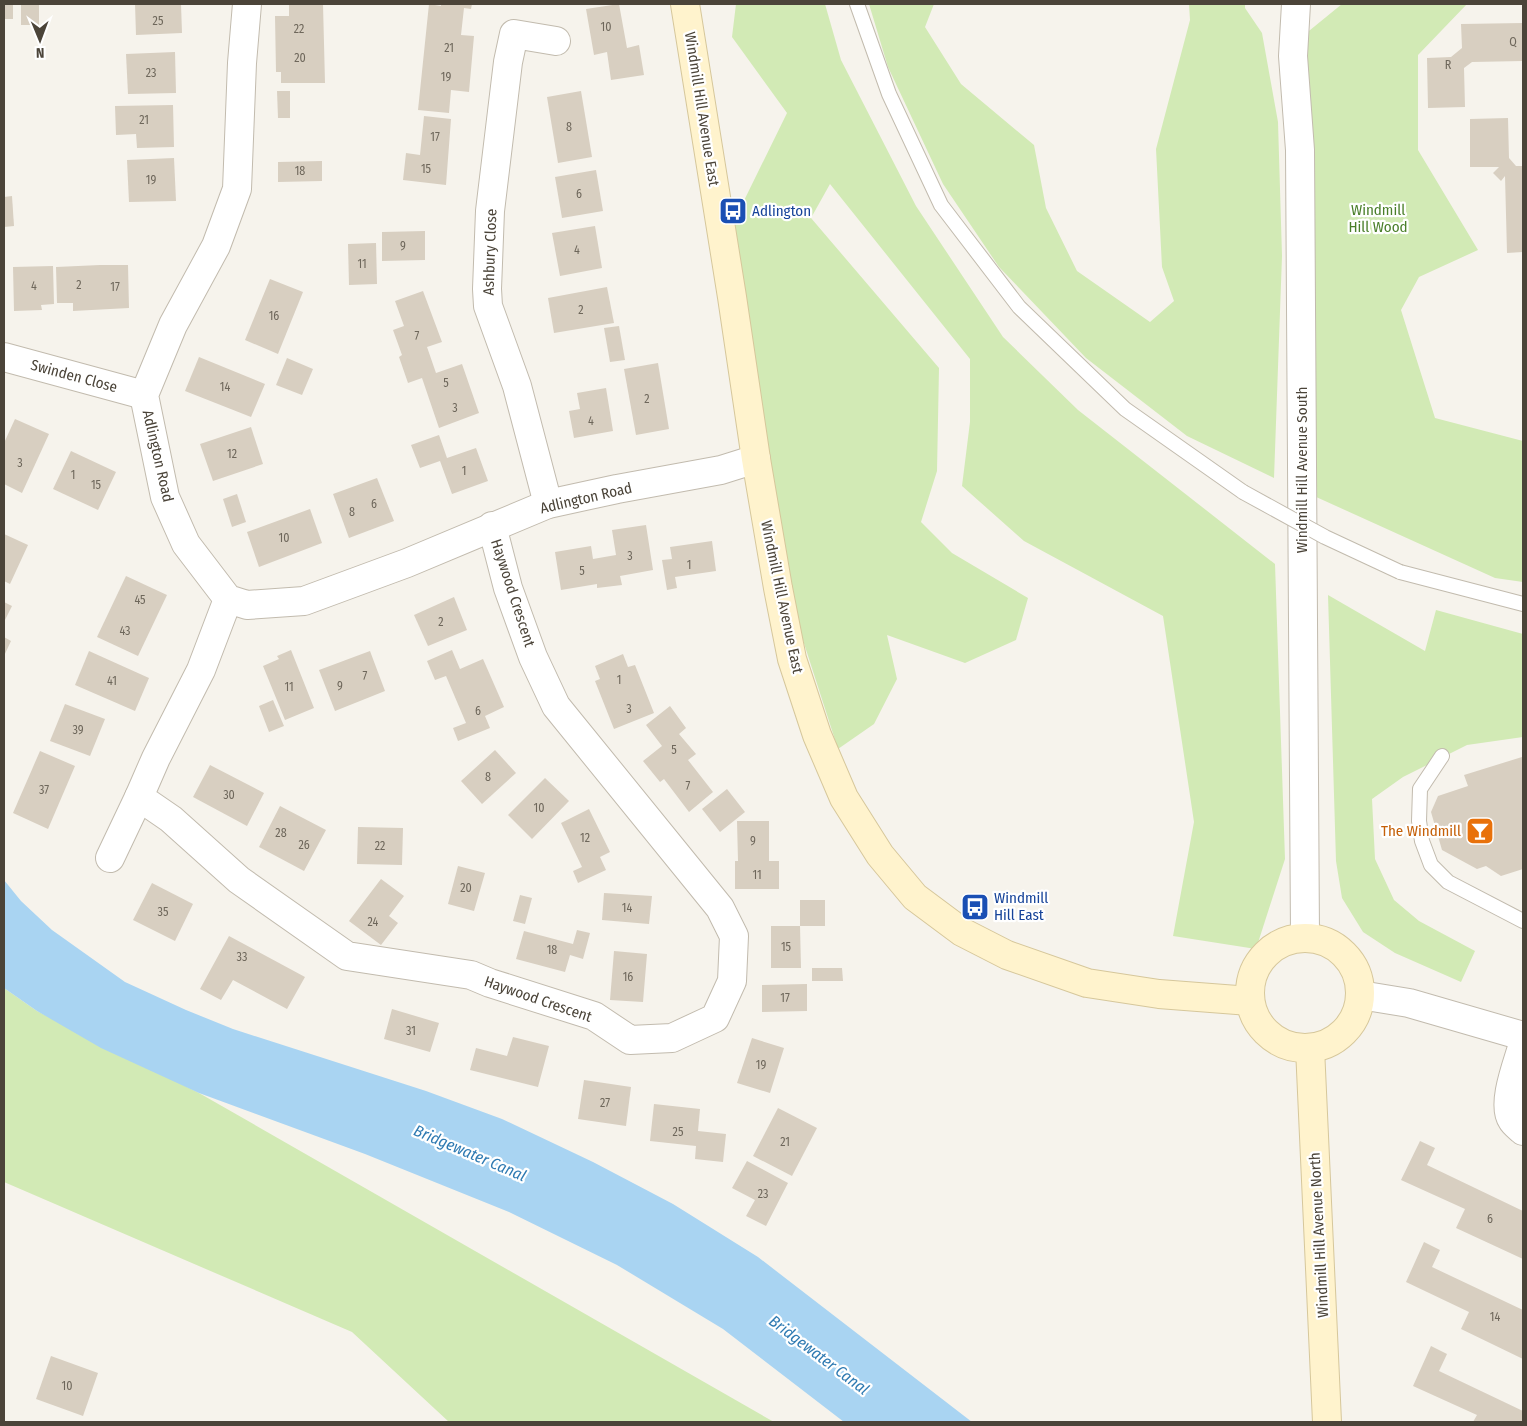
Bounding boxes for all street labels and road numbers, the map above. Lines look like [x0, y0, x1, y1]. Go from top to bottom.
street label: Windmill Hill Avenue East [681, 31, 723, 188]
street label: Ashbury Close [479, 208, 501, 296]
street label: Swinden Close [29, 356, 119, 396]
street label: Windmill Hill Avenue South [1293, 387, 1311, 553]
street label: Adlington Road [139, 408, 177, 504]
street label: Adlington Road [538, 479, 634, 517]
street label: Windmill Hill Avenue East [757, 519, 807, 675]
street label: Haywood Crescent [487, 537, 539, 649]
street label: Haywood Crescent [482, 972, 594, 1026]
street label: Windmill Hill Avenue North [1306, 1152, 1332, 1318]

